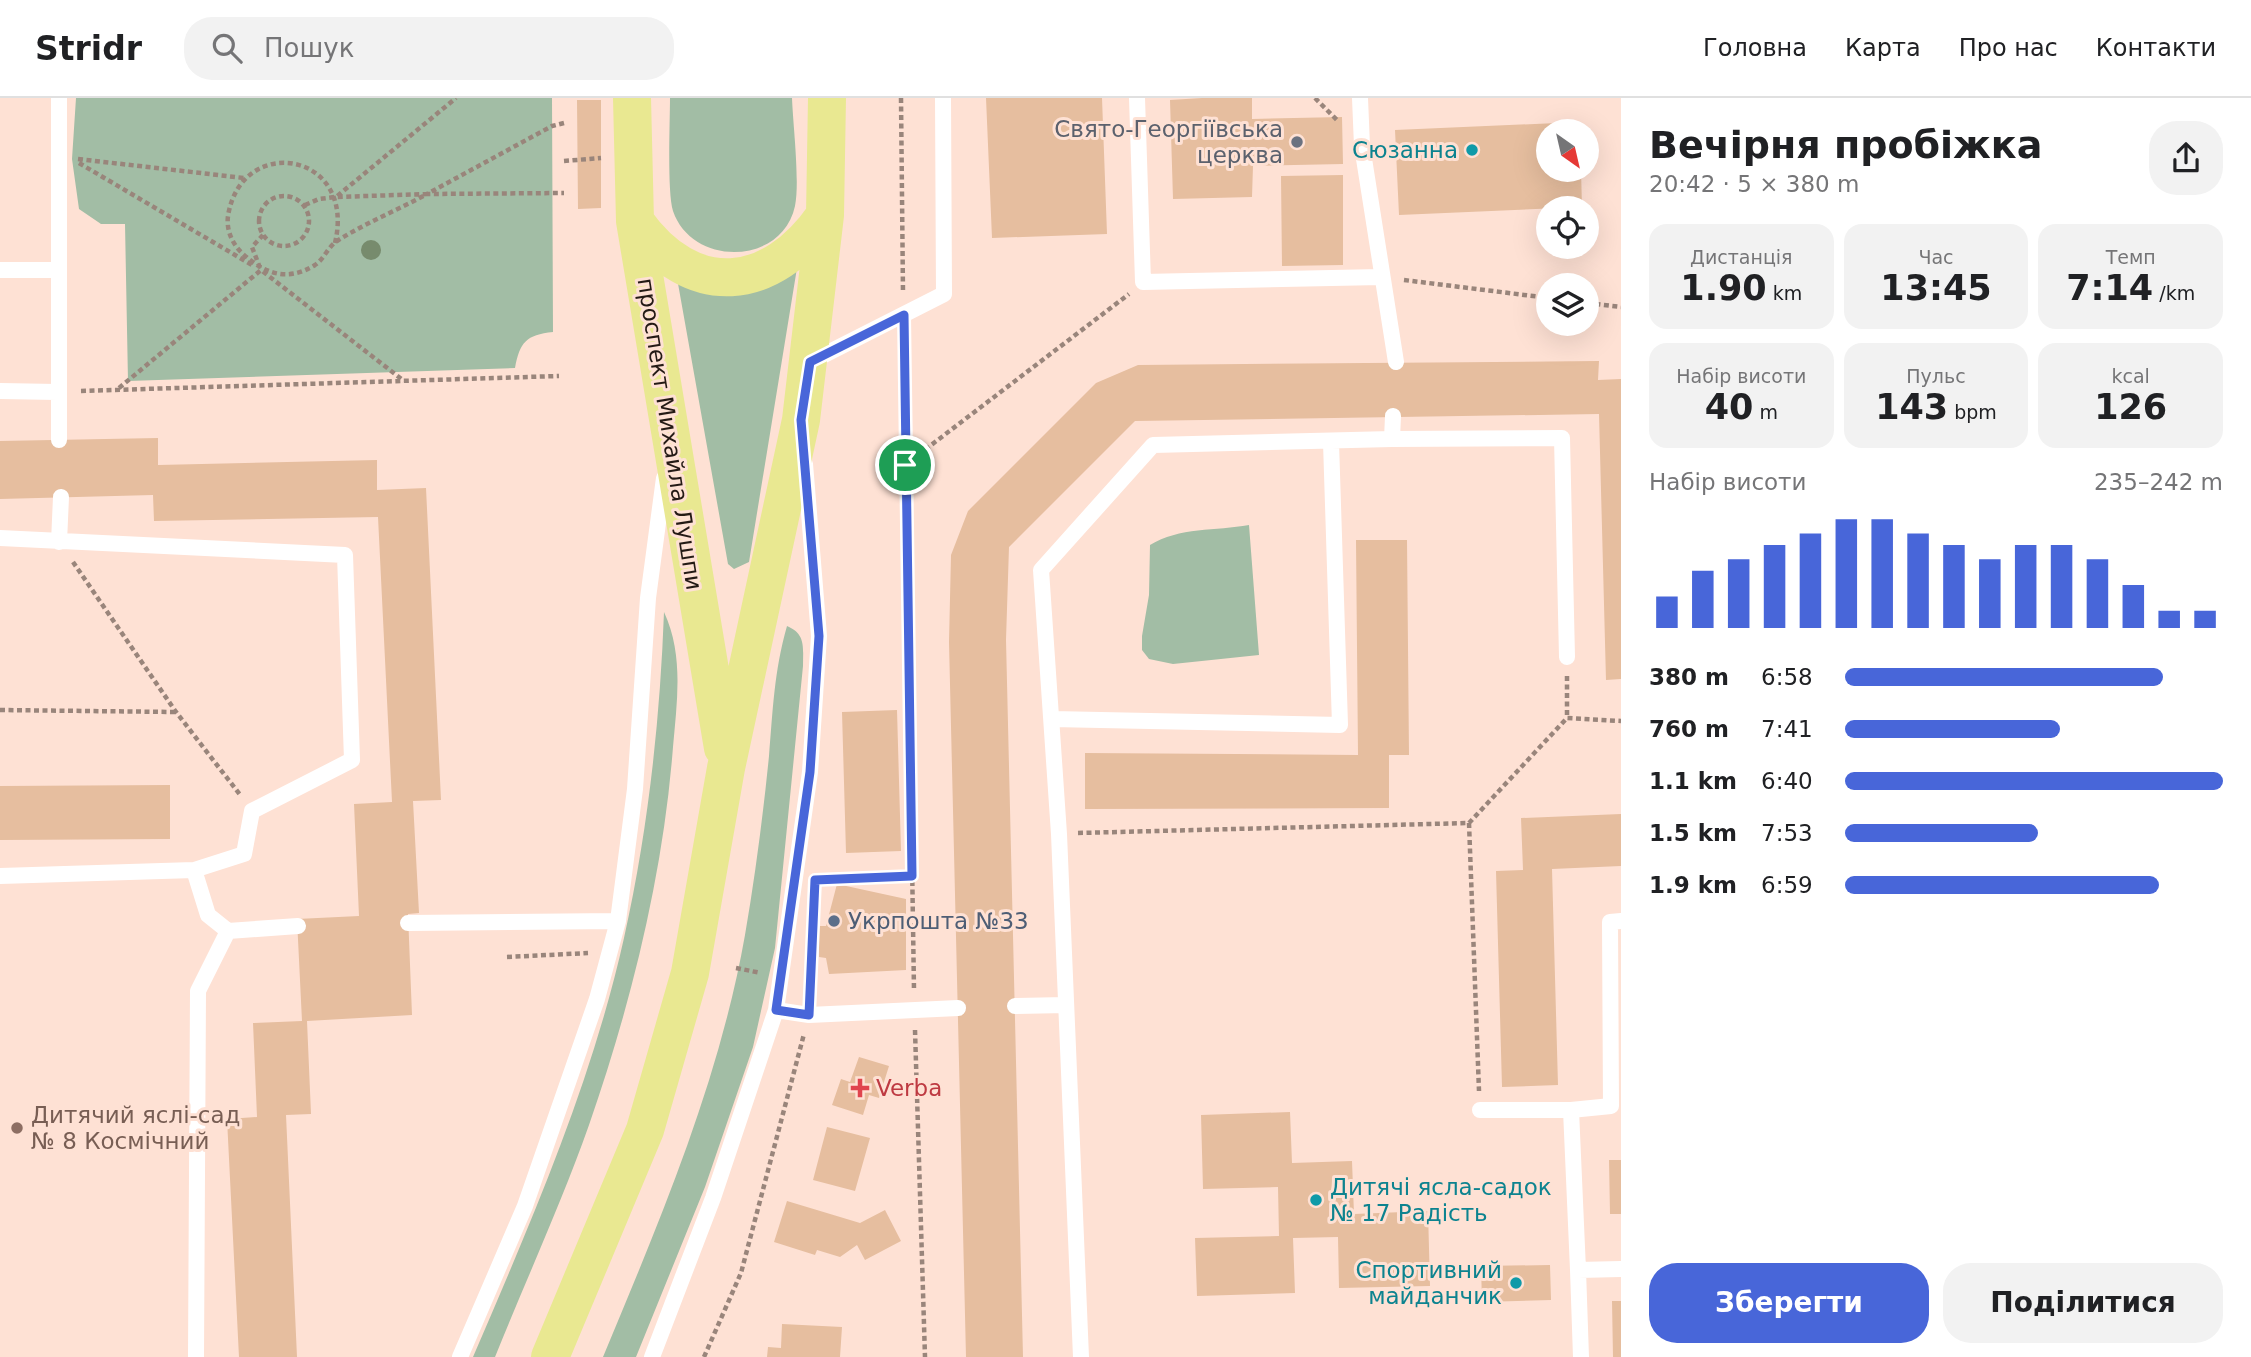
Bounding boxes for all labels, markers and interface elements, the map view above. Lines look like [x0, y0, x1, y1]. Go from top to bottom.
search box [184, 17, 674, 80]
text: Stridr [35, 29, 142, 68]
icon: search [208, 29, 246, 67]
text: Пошук [264, 33, 354, 63]
text: Головна [1703, 34, 1807, 62]
text: Карта [1845, 34, 1921, 62]
text: Про нас [1959, 34, 2058, 62]
text: Контакти [2096, 34, 2216, 62]
place label: Свято-Георгіївська церква [1054, 116, 1283, 168]
north arrow [1536, 119, 1600, 182]
map controls [1536, 119, 1599, 336]
button: share [2149, 121, 2223, 195]
text: Вечірня пробіжка [1649, 123, 2042, 167]
marker: Свято-Георгіївська церква [1289, 134, 1305, 150]
place label: Сюзанна [1352, 137, 1458, 163]
marker: Сюзанна [1464, 142, 1480, 158]
text: 20:42 · 5 × 380 m [1649, 171, 1859, 197]
button: locate [1536, 196, 1599, 259]
text: Дистанція [1690, 246, 1793, 268]
text: Час [1918, 246, 1954, 268]
text: Темп [2106, 246, 2156, 268]
text: 1.90 [1680, 268, 1767, 308]
text: 13:45 [1880, 268, 1992, 308]
text: 7:14 [2066, 268, 2153, 308]
button: layers [1536, 273, 1599, 336]
street label: проспект Михайла Лушпи [632, 276, 708, 592]
text: km [1767, 282, 1802, 304]
text: /km [2153, 282, 2195, 304]
text: Набір висоти [1676, 365, 1806, 387]
text: Пульс [1906, 365, 1966, 387]
text: kcal [2111, 365, 2150, 387]
text: 40 [1705, 387, 1753, 427]
text: 143 [1875, 387, 1948, 427]
text: 126 [2094, 387, 2167, 427]
text: m [1753, 401, 1778, 423]
text: bpm [1948, 401, 1997, 423]
pin [875, 435, 935, 495]
icon: arrive [886, 446, 924, 484]
text: Набір висоти [1649, 469, 1806, 495]
text: 235–242 m [2094, 469, 2223, 495]
text: 380 m [1649, 664, 1729, 690]
text: 6:58 [1761, 664, 1813, 690]
text: 760 m [1649, 716, 1729, 742]
text: 7:41 [1761, 716, 1813, 742]
text: 1.1 km [1649, 768, 1737, 794]
text: 6:40 [1761, 768, 1813, 794]
text: 1.5 km [1649, 820, 1737, 846]
text: 7:53 [1761, 820, 1813, 846]
text: 1.9 km [1649, 872, 1737, 898]
text: 6:59 [1761, 872, 1813, 898]
place label: Укрпошта №33 [848, 908, 1029, 934]
marker: Укрпошта №33 [826, 913, 842, 929]
place label: Verba [876, 1075, 942, 1101]
marker: Verba [850, 1078, 870, 1098]
place label: Дитячий яслі-сад № 8 Космічний [31, 1102, 240, 1154]
marker: Дитячий яслі-сад № 8 Космічний [9, 1120, 25, 1136]
place label: Дитячі ясла-садок № 17 Радість [1330, 1174, 1552, 1226]
marker: Дитячі ясла-садок № 17 Радість [1308, 1192, 1324, 1208]
place label: Спортивний майданчик [1355, 1257, 1502, 1309]
button: Зберегти [1649, 1263, 1929, 1343]
button: Поділитися [1943, 1263, 2223, 1343]
marker: Спортивний майданчик [1508, 1275, 1524, 1291]

